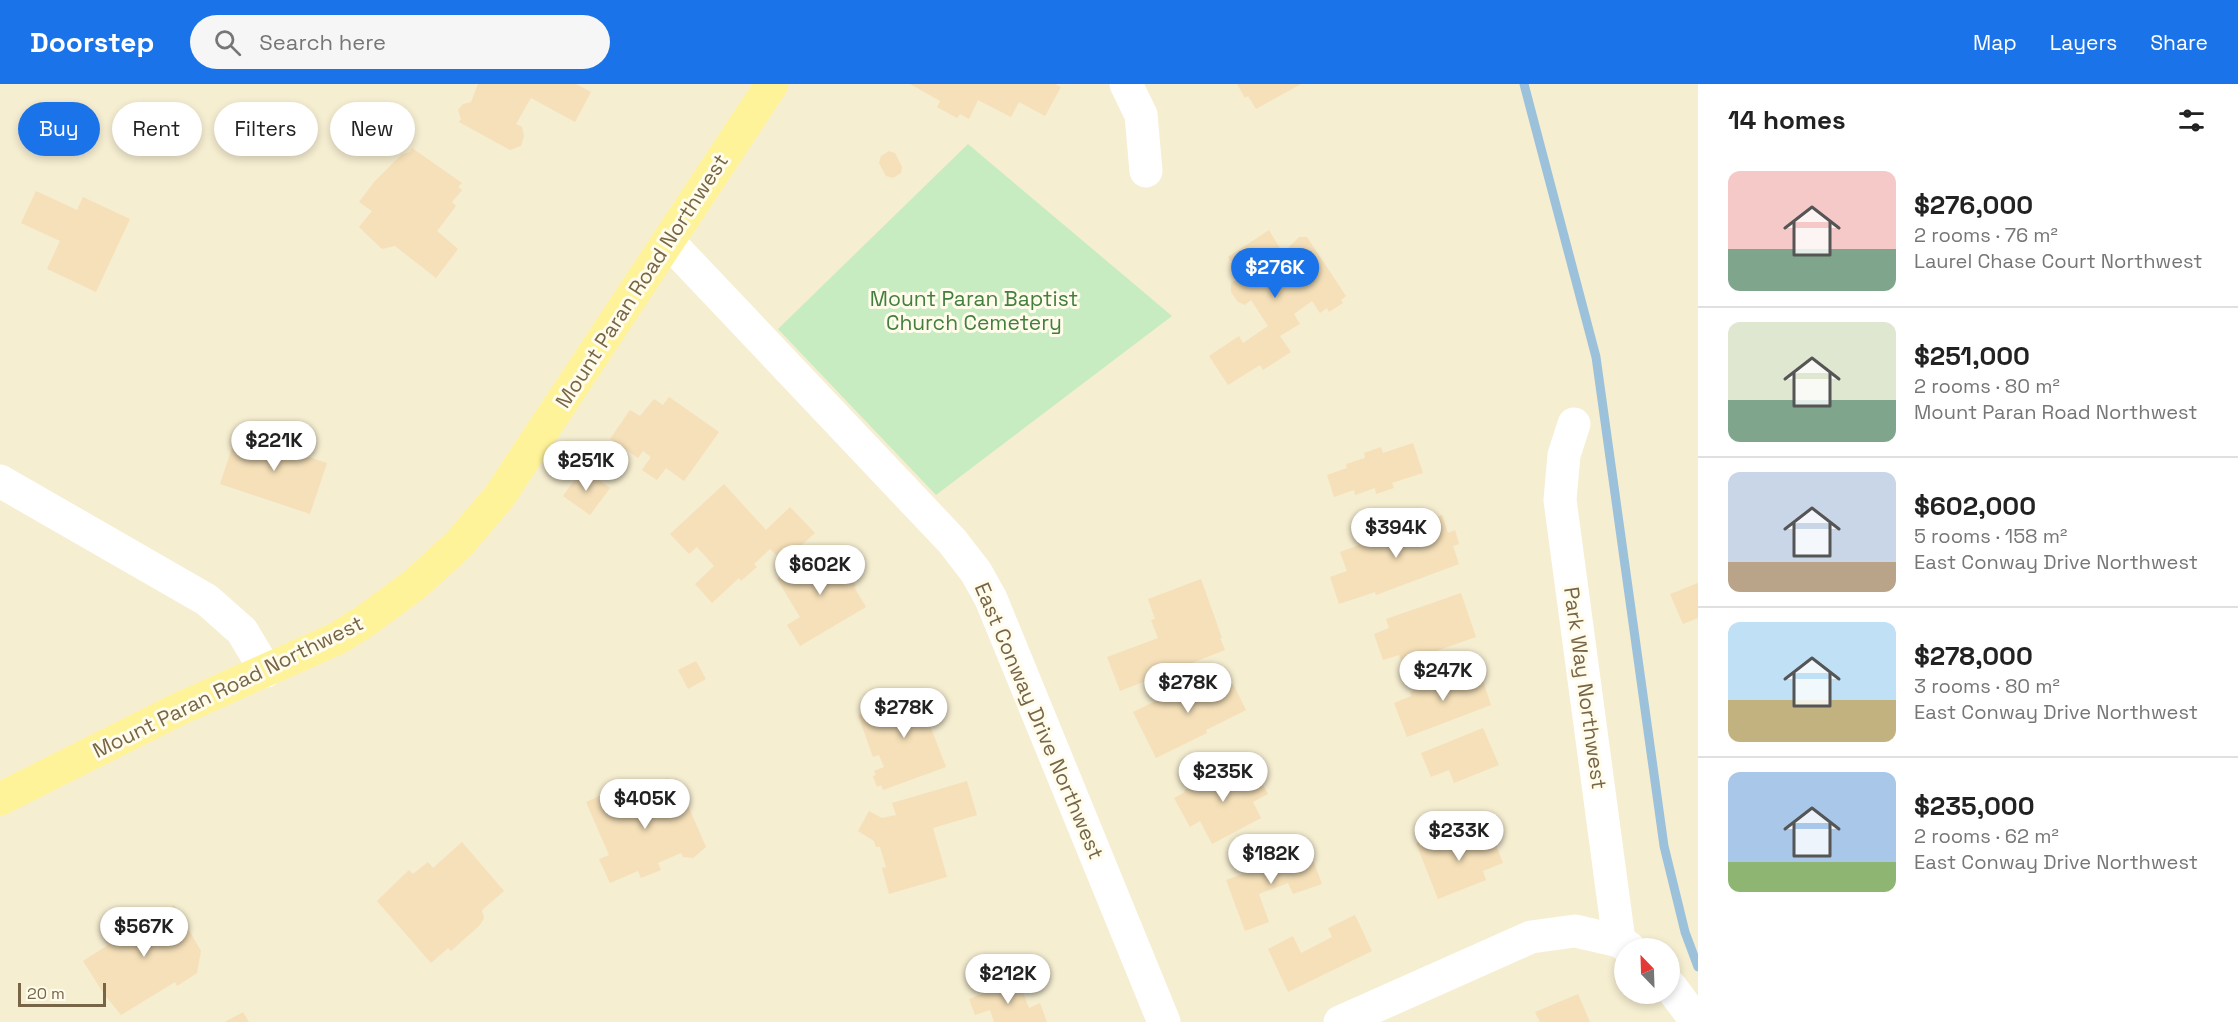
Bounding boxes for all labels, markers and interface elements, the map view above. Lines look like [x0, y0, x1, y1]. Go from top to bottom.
search box [190, 15, 610, 69]
text: Doorstep [30, 24, 154, 60]
icon: search [211, 26, 244, 59]
text: Search here [259, 28, 386, 56]
text: Map [1973, 29, 2017, 56]
text: Layers [2050, 29, 2117, 56]
text: Share [2150, 29, 2208, 56]
chip: Buy [18, 102, 100, 156]
chip: Rent [112, 102, 202, 156]
chip: Filters [214, 102, 318, 156]
chip: New [330, 102, 415, 156]
text: 14 homes [1728, 103, 1846, 137]
icon: filters [2175, 104, 2208, 137]
street label: Mount Paran Road Northwest [549, 149, 734, 413]
text: $276,000 [1914, 188, 2033, 222]
icon: home [1776, 195, 1848, 267]
text: 2 rooms · 76 m² [1914, 222, 2058, 248]
pin: $276K [1233, 248, 1317, 299]
text: Laurel Chase Court Northwest [1914, 248, 2203, 274]
text: $276K [1245, 254, 1305, 280]
park label: Mount Paran Baptist Church Cemetery [870, 285, 1078, 336]
text: $251,000 [1914, 339, 2030, 373]
icon: home [1776, 346, 1848, 418]
text: 2 rooms · 80 m² [1914, 373, 2060, 399]
text: Mount Paran Road Northwest [1914, 399, 2198, 425]
pin: $221K [232, 421, 316, 472]
text: $221K [245, 427, 303, 453]
pin: $251K [544, 441, 628, 492]
text: $251K [557, 447, 615, 473]
text: $602,000 [1914, 489, 2036, 523]
icon: home [1776, 496, 1848, 568]
pin: $394K [1354, 508, 1438, 559]
text: $394K [1365, 514, 1427, 540]
text: 5 rooms · 158 m² [1914, 523, 2067, 549]
pin: $602K [778, 545, 862, 596]
text: East Conway Drive Northwest [1914, 549, 2198, 575]
text: $602K [789, 551, 851, 577]
street label: East Conway Drive Northwest [969, 578, 1110, 863]
street label: Park Way Northwest [1558, 585, 1613, 791]
street label: Mount Paran Road Northwest [88, 609, 367, 764]
text: $278,000 [1914, 639, 2033, 673]
icon: home [1776, 646, 1848, 718]
pin: $247K [1401, 651, 1485, 702]
text: $247K [1413, 657, 1473, 683]
pin: $278K [1146, 663, 1230, 714]
text: $278K [1158, 669, 1218, 695]
text: 3 rooms · 80 m² [1914, 673, 2060, 699]
pin: $278K [862, 688, 946, 739]
text: $278K [874, 694, 934, 720]
text: East Conway Drive Northwest [1914, 699, 2198, 725]
pin: $235K [1181, 752, 1265, 803]
text: $235K [1193, 758, 1253, 784]
pin: $405K [603, 779, 687, 830]
text: $405K [614, 785, 676, 811]
text: $235,000 [1914, 789, 2034, 823]
icon: home [1776, 796, 1848, 868]
pin: $233K [1417, 811, 1501, 862]
text: $233K [1429, 817, 1489, 843]
text: 2 rooms · 62 m² [1914, 823, 2059, 849]
pin: $182K [1229, 834, 1313, 885]
text: $182K [1242, 840, 1300, 866]
text: East Conway Drive Northwest [1914, 849, 2198, 875]
pin: $567K [102, 907, 186, 958]
text: $567K [114, 913, 174, 939]
north arrow [1614, 938, 1680, 1004]
map controls [1614, 938, 1680, 1004]
pin: $212K [966, 954, 1050, 1005]
text: $212K [979, 960, 1037, 986]
scale bar [18, 980, 106, 1008]
text: 20 m [27, 983, 65, 1004]

